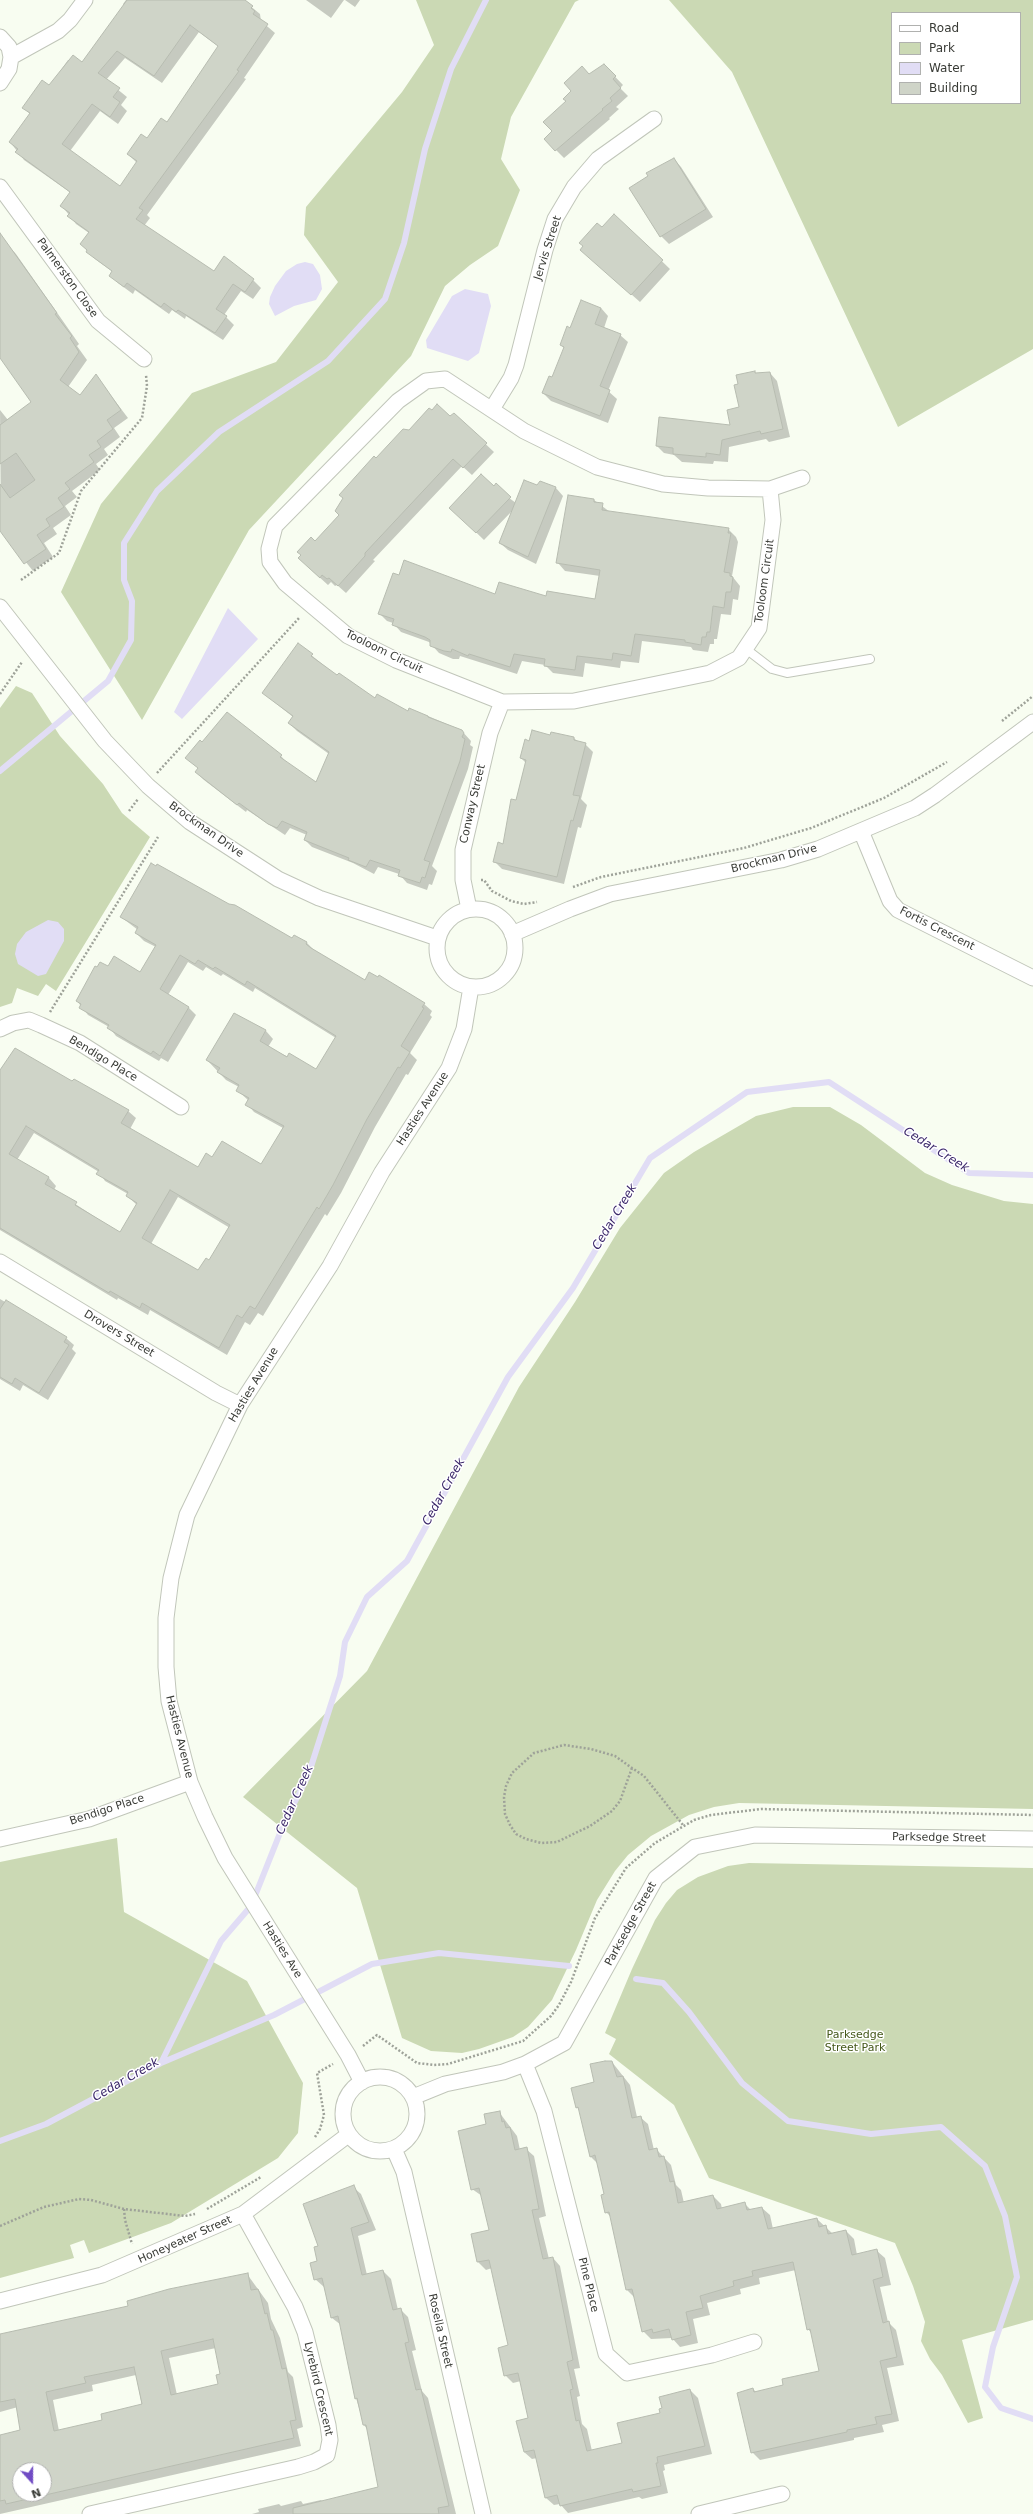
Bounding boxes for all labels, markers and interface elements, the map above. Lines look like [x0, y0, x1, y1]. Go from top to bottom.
legend [891, 12, 1021, 104]
text: Road [929, 21, 959, 35]
text: Park [929, 41, 955, 55]
text: Water [929, 61, 964, 75]
text: Building [929, 81, 978, 95]
street label: Jervis Street [531, 214, 565, 282]
street label: Palmerston Close [34, 236, 100, 320]
street label: Tooloom Circuit [753, 538, 777, 624]
street label: Tooloom Circuit [343, 628, 425, 676]
street label: Conway Street [458, 763, 488, 845]
street label: Brockman Drive [166, 799, 246, 861]
street label: Brockman Drive [730, 842, 818, 876]
street label: Fortis Crescent [897, 904, 977, 954]
street label: Bendigo Place [66, 1033, 140, 1085]
street label: Hasties Avenue [394, 1070, 452, 1148]
water label: Cedar Creek [901, 1124, 971, 1176]
water label: Cedar Creek [590, 1181, 640, 1253]
street label: Drovers Street [81, 1308, 157, 1360]
street label: Hasties Avenue [226, 1345, 282, 1425]
water label: Cedar Creek [420, 1456, 468, 1528]
street label: Hasties Avenue [162, 1694, 196, 1780]
water label: Cedar Creek [273, 1763, 317, 1837]
street label: Bendigo Place [68, 1792, 146, 1828]
street label: Parksedge Street [892, 1831, 986, 1845]
street label: Parksedge Street [602, 1880, 660, 1968]
street label: Hasties Ave [259, 1919, 305, 1981]
park label: Parksedge Street Park [825, 2028, 885, 2054]
water label: Cedar Creek [90, 2055, 162, 2105]
street label: Honeyeater Street [136, 2213, 234, 2267]
street label: Pine Place [575, 2256, 601, 2314]
street label: Rosella Street [425, 2292, 455, 2370]
street label: Lyrebird Crescent [301, 2341, 335, 2437]
north arrow [12, 2462, 52, 2502]
text: N [29, 2485, 43, 2500]

